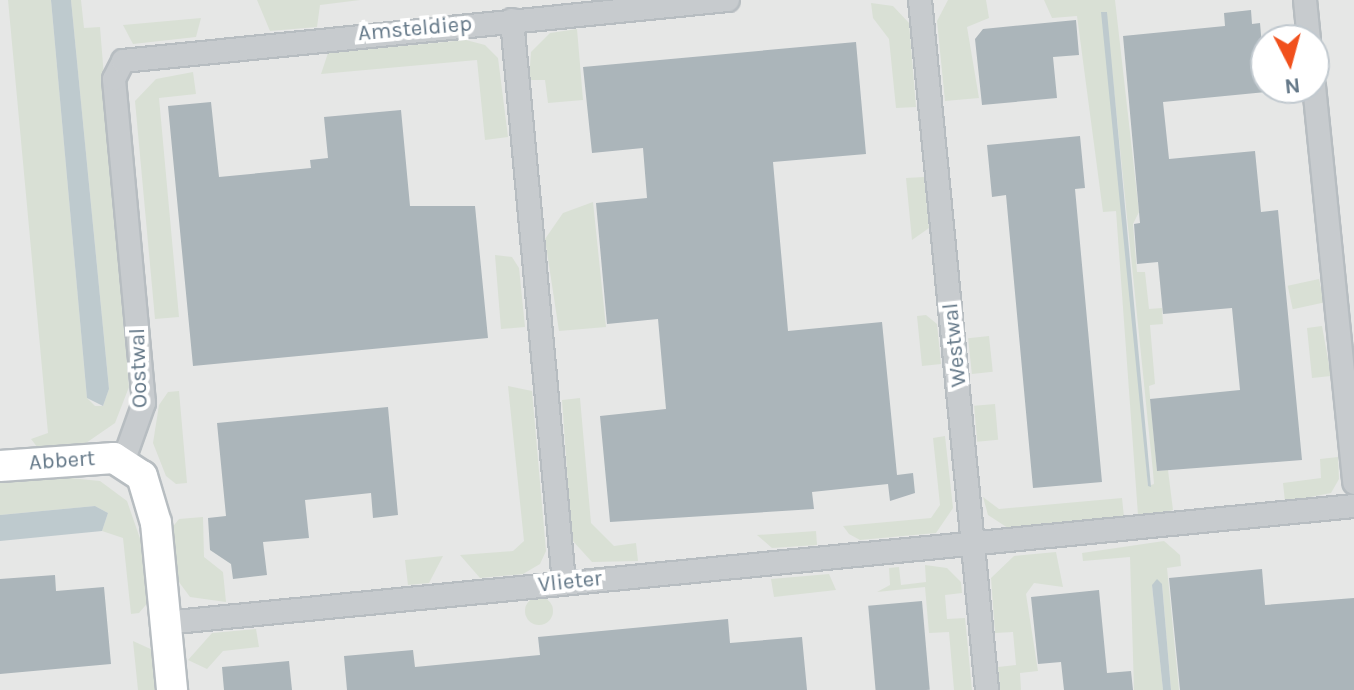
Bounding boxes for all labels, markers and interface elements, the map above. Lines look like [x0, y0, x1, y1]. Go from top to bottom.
street label: Amsteldiep [357, 11, 473, 47]
north arrow [1250, 24, 1330, 104]
text: N [1283, 72, 1302, 100]
street label: Westwal [937, 302, 973, 388]
street label: Oostwal [124, 327, 154, 409]
street label: Abbert [28, 446, 96, 476]
street label: Vlieter [537, 566, 603, 598]

